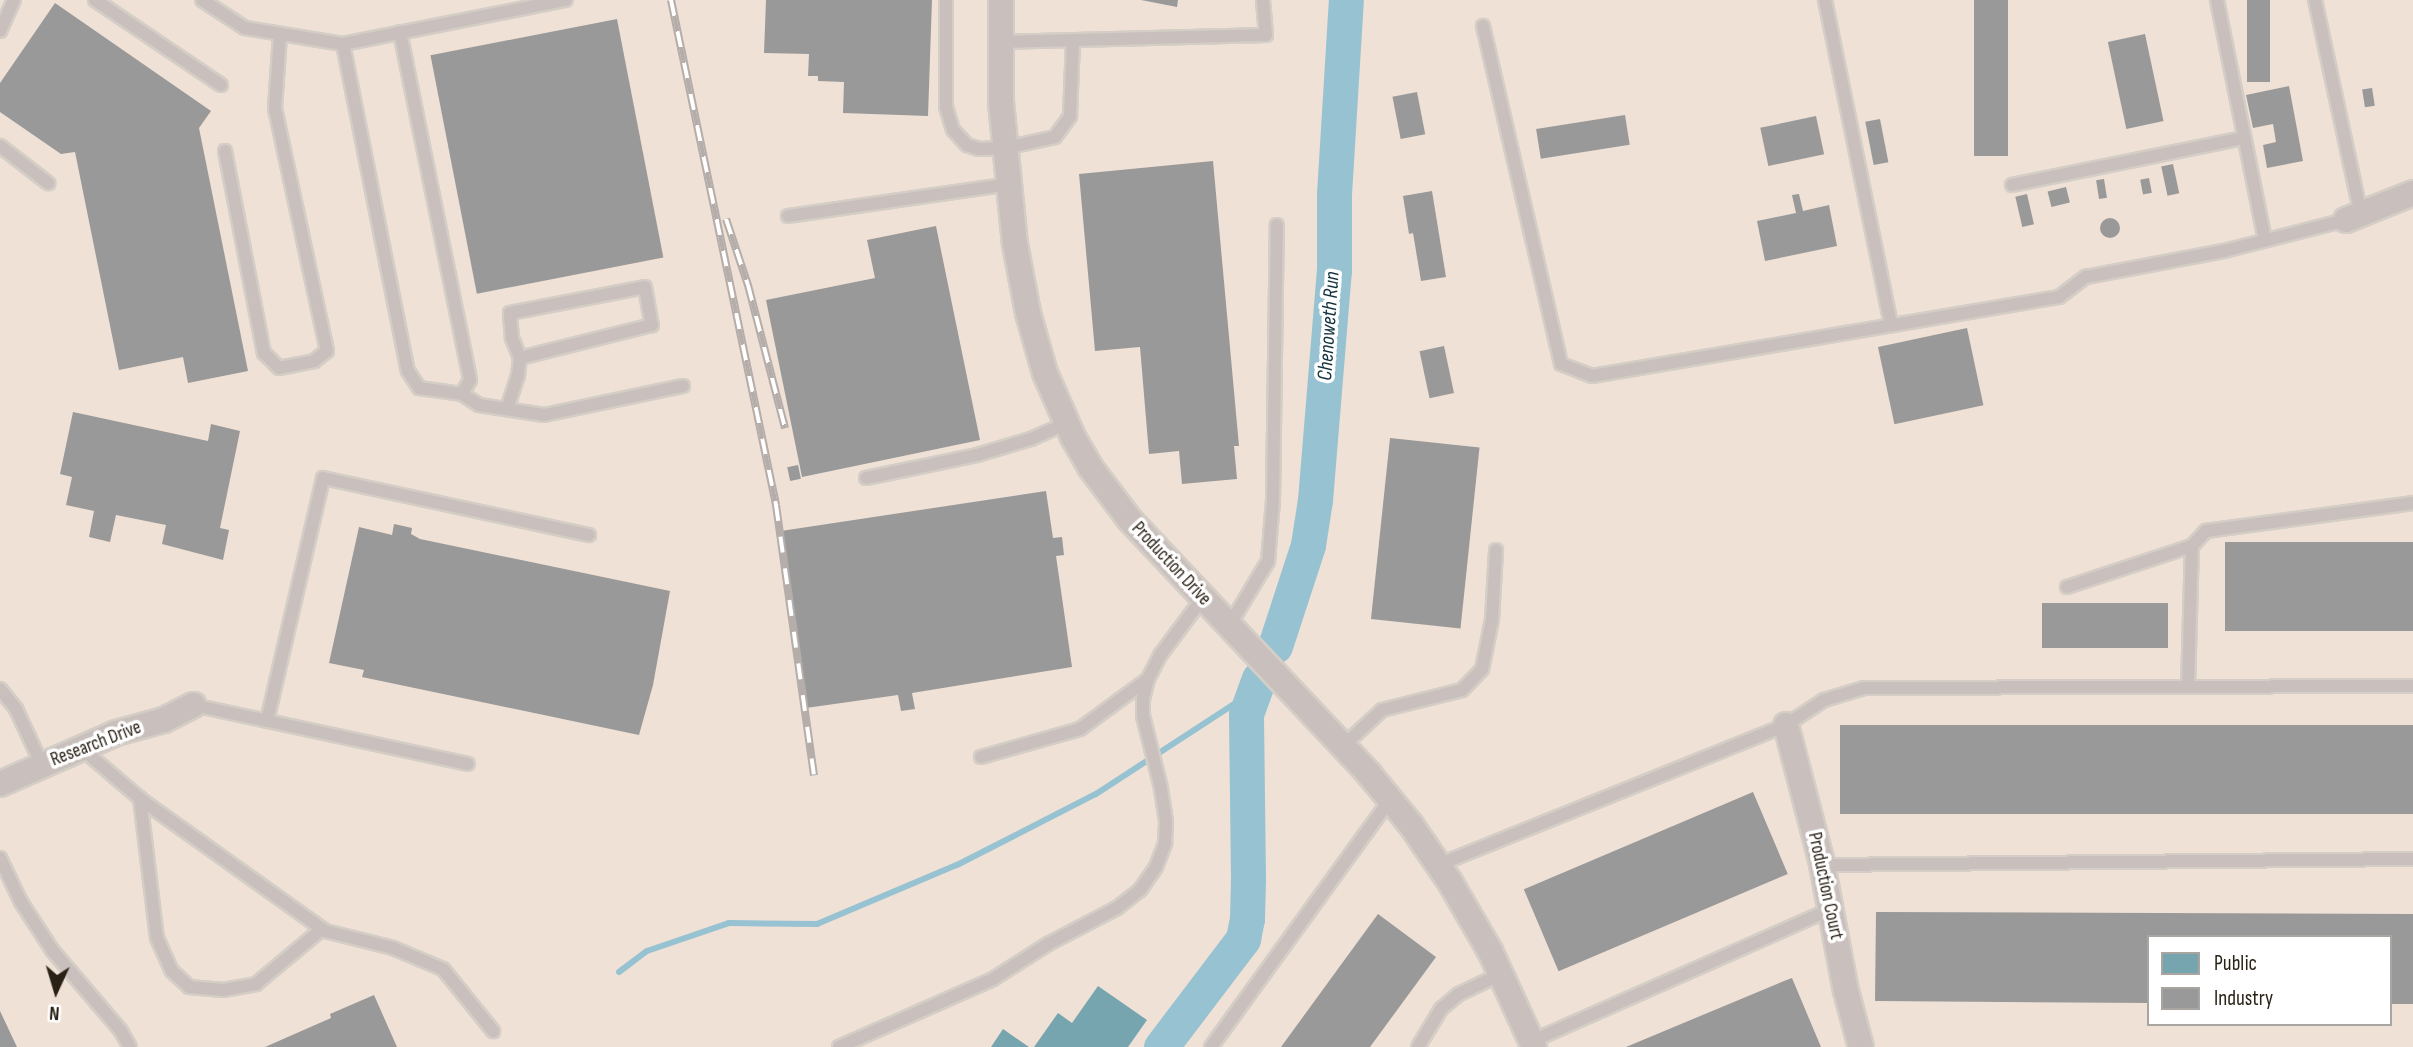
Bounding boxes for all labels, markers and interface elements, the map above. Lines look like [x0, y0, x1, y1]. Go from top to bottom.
water label: Chenoweth Run [1313, 271, 1345, 381]
street label: Production Drive [1127, 517, 1215, 611]
street label: Research Drive [48, 716, 144, 772]
street label: Production Court [1803, 830, 1847, 942]
legend [2147, 935, 2392, 1026]
text: Public [2214, 951, 2257, 976]
north arrow [21, 956, 91, 1026]
text: Industry [2214, 986, 2273, 1011]
text: N [49, 1001, 60, 1024]

